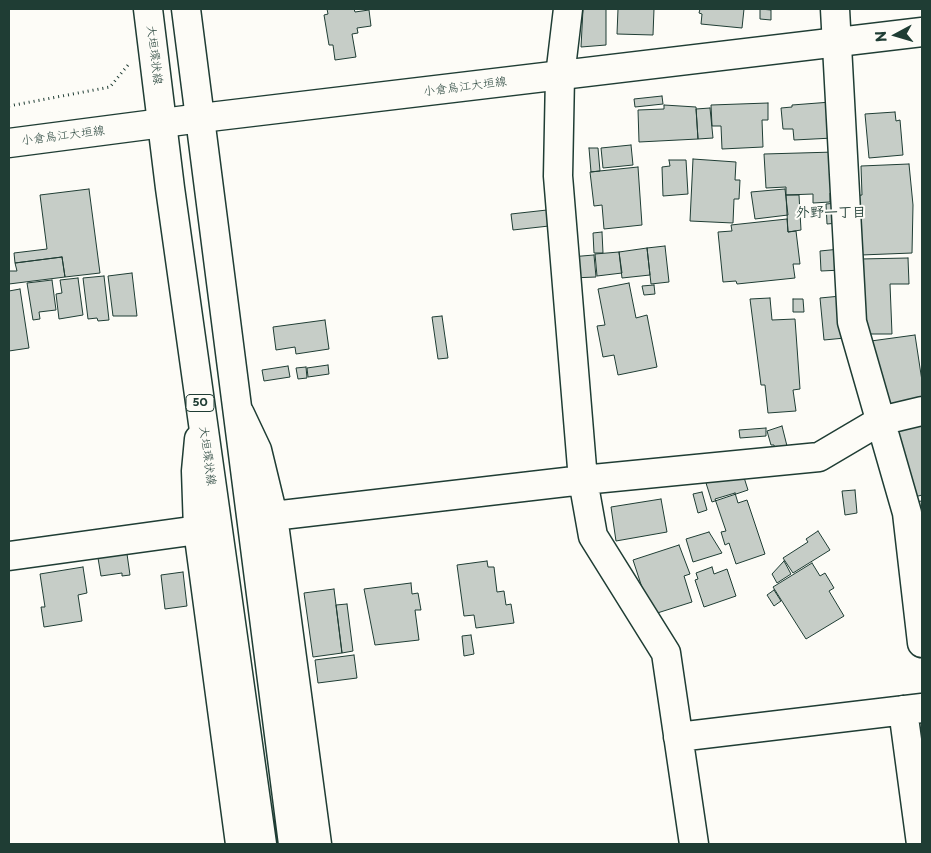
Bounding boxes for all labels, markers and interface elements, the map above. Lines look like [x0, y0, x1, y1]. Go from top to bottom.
north arrow [871, 10, 921, 60]
street label: 大垣環状線 [143, 24, 165, 86]
text: N [870, 30, 892, 43]
street label: 小倉烏江大垣線 [422, 75, 508, 99]
street label: 小倉烏江大垣線 [20, 124, 106, 148]
district label: 外野一丁目 [796, 205, 866, 221]
road number: 50 [186, 394, 214, 412]
street label: 大垣環状線 [196, 425, 218, 487]

